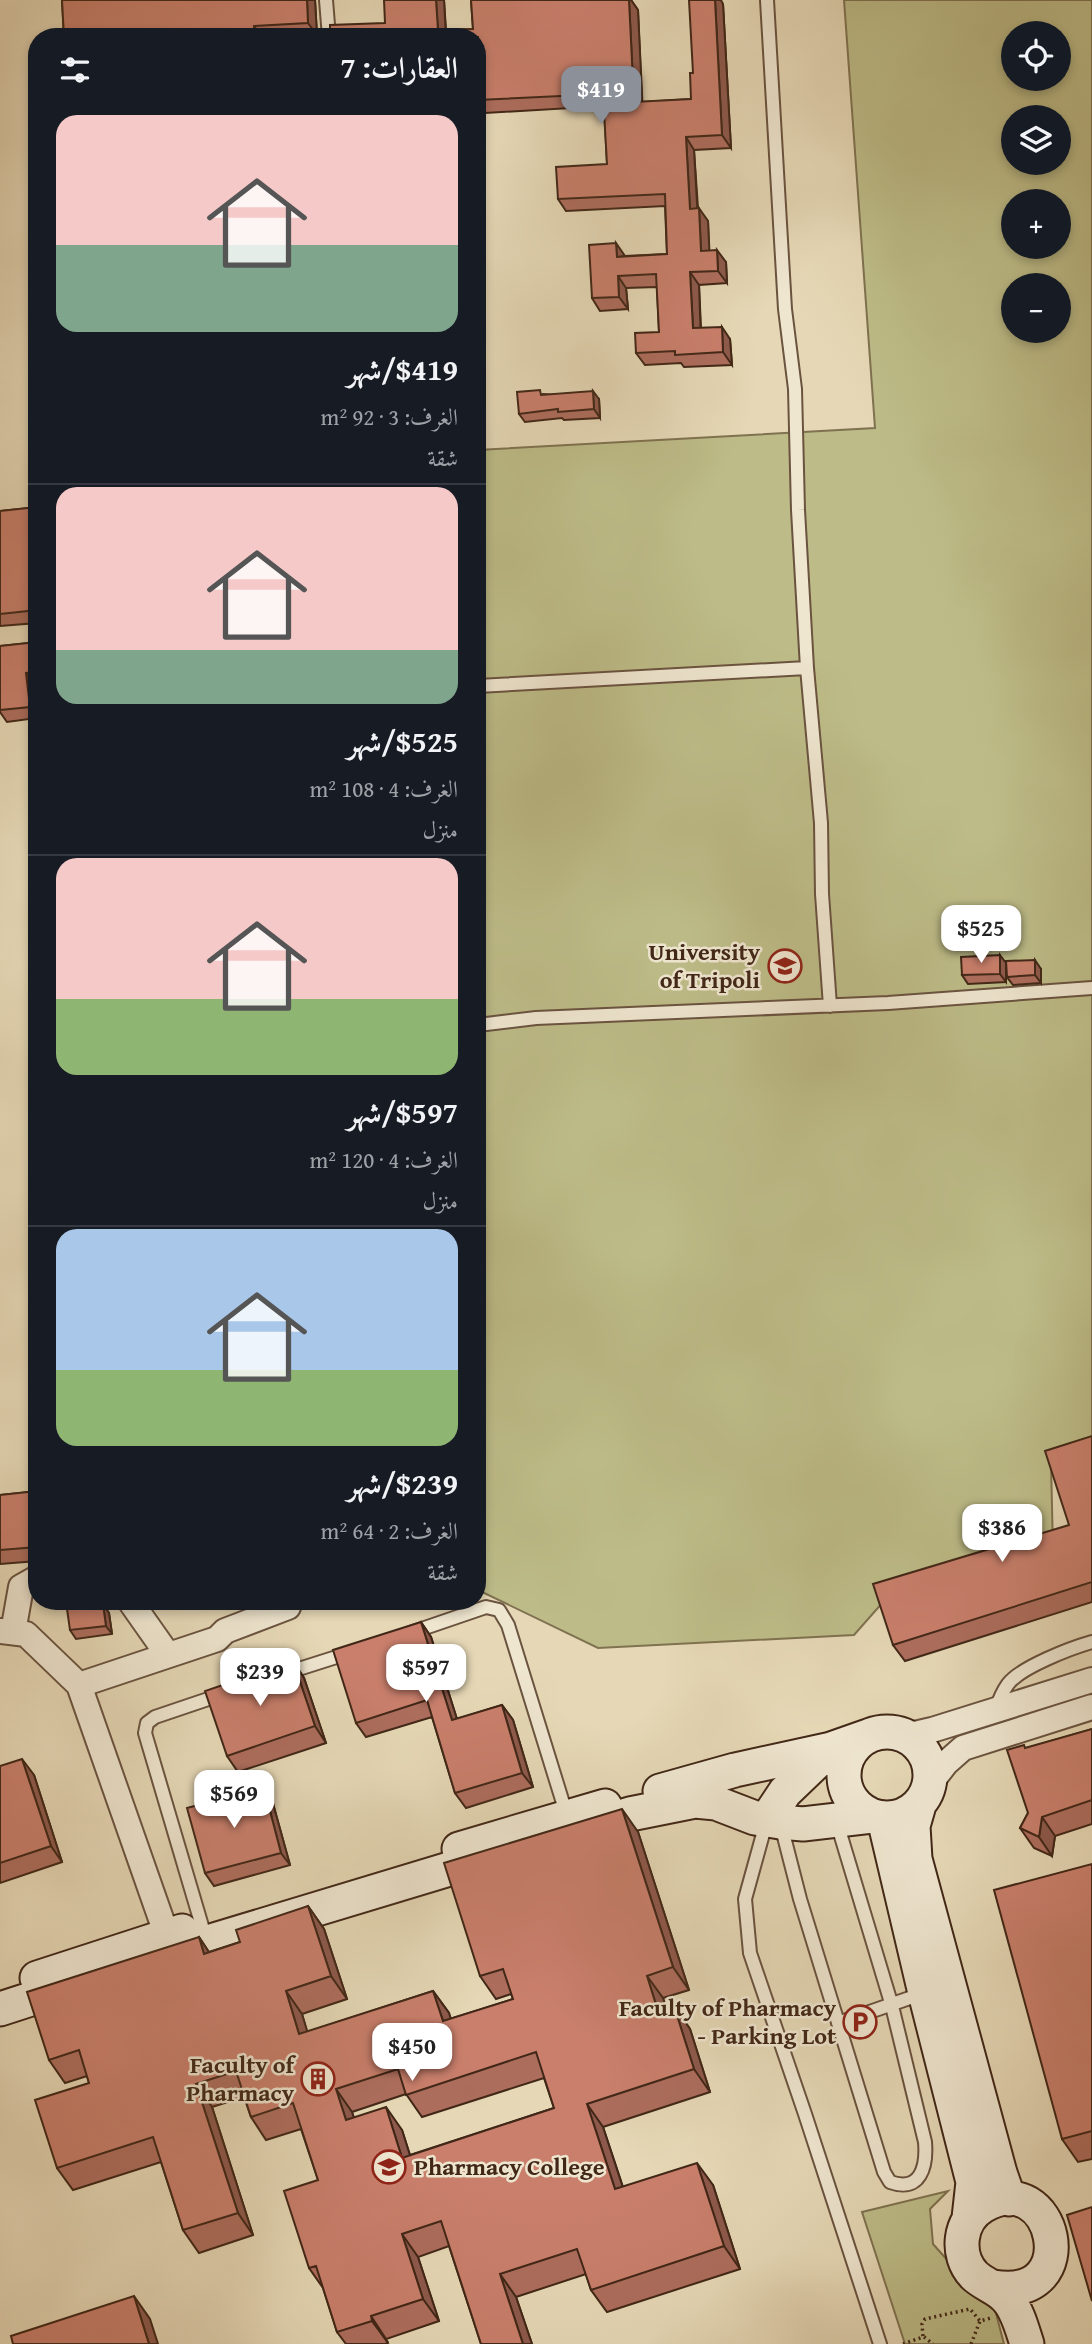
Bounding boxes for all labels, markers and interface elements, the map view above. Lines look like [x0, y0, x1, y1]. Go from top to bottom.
map controls [1001, 21, 1071, 343]
button: locate [1001, 21, 1071, 91]
text: العقارات: 7 [340, 45, 458, 89]
icon: filters [56, 51, 94, 89]
pin: $419 [560, 66, 642, 126]
text: $419 [577, 72, 625, 105]
button: layers [1001, 105, 1071, 175]
icon: home [194, 160, 320, 286]
button: + [1001, 189, 1071, 259]
button: − [1001, 273, 1071, 343]
text: $419/شهر [347, 347, 458, 391]
text: الغرف: 3 · 92 m² [321, 400, 458, 433]
text: شقة [428, 441, 458, 474]
icon: home [194, 532, 320, 658]
text: $525/شهر [347, 719, 458, 763]
text: الغرف: 4 · 108 m² [310, 772, 458, 805]
text: منزل [423, 813, 458, 846]
icon: home [194, 903, 320, 1029]
pin: $525 [940, 906, 1022, 965]
text: $525 [957, 911, 1005, 944]
place label: University of Tripoli [649, 934, 761, 997]
school or university icon: University of Tripoli [766, 947, 804, 985]
text: $597/شهر [347, 1090, 458, 1134]
text: الغرف: 4 · 120 m² [310, 1143, 458, 1176]
text: منزل [423, 1184, 458, 1217]
icon: home [194, 1274, 320, 1400]
text: $239/شهر [347, 1461, 458, 1505]
pin: $386 [961, 1504, 1043, 1564]
text: $386 [978, 1510, 1026, 1543]
text: الغرف: 2 · 64 m² [321, 1514, 458, 1547]
text: شقة [428, 1555, 458, 1588]
pin: $597 [385, 1644, 467, 1704]
pin: $239 [219, 1648, 301, 1708]
text: $597 [402, 1650, 450, 1683]
text: $239 [236, 1654, 284, 1687]
pin: $569 [193, 1770, 275, 1830]
text: $569 [210, 1776, 258, 1809]
place label: Faculty of Pharmacy - Parking Lot [619, 1990, 837, 2053]
parking icon: Faculty of Pharmacy - Parking Lot [841, 2003, 879, 2041]
pin: $450 [371, 2024, 453, 2083]
text: $450 [388, 2029, 436, 2062]
place label: Faculty of Pharmacy [186, 2047, 297, 2110]
building icon: Faculty of Pharmacy [299, 2060, 337, 2098]
school or university icon: Pharmacy College [370, 2148, 408, 2186]
place label: Pharmacy College [414, 2149, 605, 2184]

